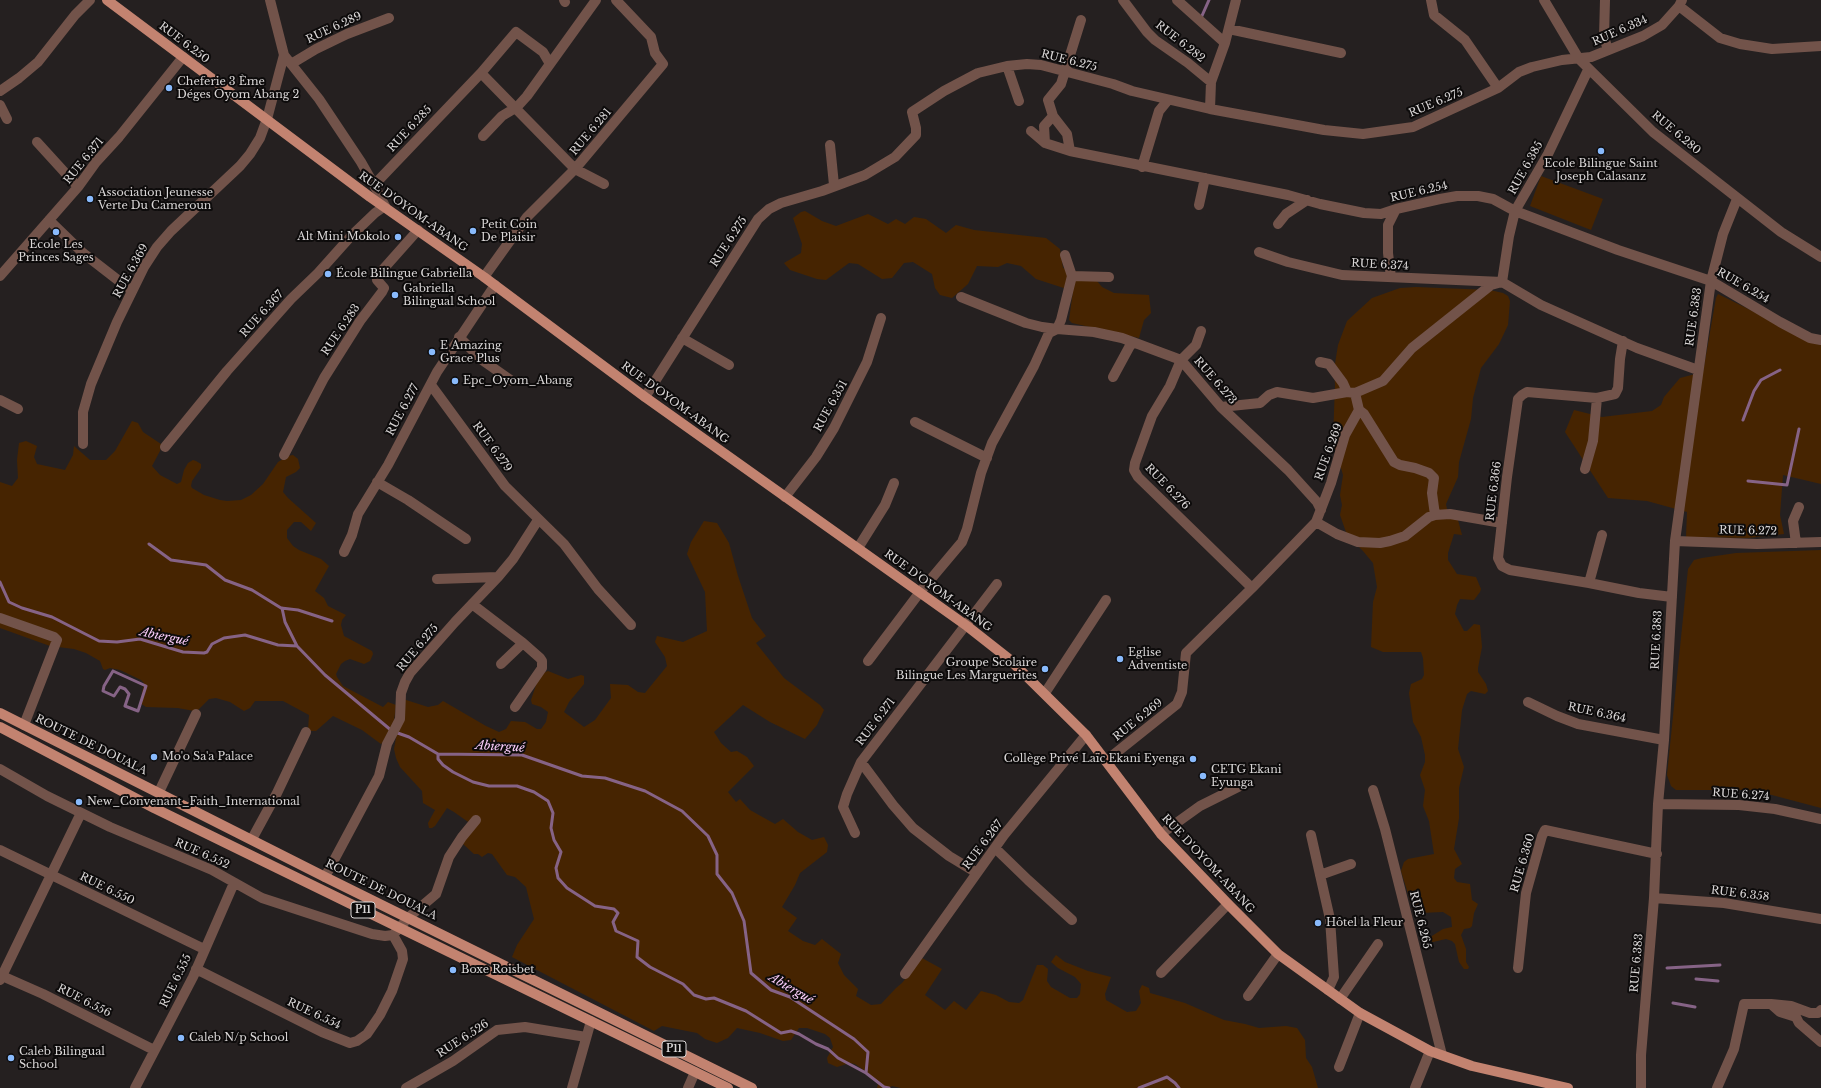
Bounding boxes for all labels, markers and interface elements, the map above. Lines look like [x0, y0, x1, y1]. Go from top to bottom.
street label: RUE 6.289 [304, 9, 364, 47]
street label: RUE 6.334 [1590, 13, 1650, 49]
street label: RUE 6.282 [1153, 19, 1207, 65]
street label: RUE 6.250 [156, 20, 212, 66]
street label: RUE 6.275 [1040, 48, 1098, 74]
place label: Cheferie 3 Ème Déges Oyom Abang 2 [177, 75, 299, 101]
marker: Cheferie 3 Ème Déges Oyom Abang 2 [164, 83, 174, 93]
street label: RUE 6.275 [1407, 86, 1465, 120]
street label: RUE 6.285 [385, 103, 435, 155]
street label: RUE 6.281 [568, 106, 614, 158]
street label: RUE 6.280 [1649, 109, 1703, 157]
street label: RUE 6.371 [61, 135, 107, 187]
street label: RUE 6.385 [1506, 139, 1546, 197]
marker: Ecole Bilingue Saint Joseph Calasanz [1596, 146, 1606, 156]
place label: Ecole Bilingue Saint Joseph Calasanz [1544, 157, 1658, 183]
street label: RUE D'OYOM-ABANG [356, 169, 470, 255]
street label: RUE 6.254 [1389, 179, 1449, 205]
place label: Association Jeunesse Verte Du Cameroun [98, 186, 213, 212]
marker: Association Jeunesse Verte Du Cameroun [85, 194, 95, 204]
street label: RUE 6.275 [708, 214, 750, 270]
place label: Petit Coin De Plaisir [481, 218, 537, 244]
marker: Petit Coin De Plaisir [468, 226, 478, 236]
marker: Ecole Les Princes Sages [51, 227, 61, 237]
place label: Alt Mini Mokolo [297, 230, 390, 244]
marker: Alt Mini Mokolo [393, 232, 403, 242]
place label: Ecole Les Princes Sages [18, 238, 94, 264]
street label: RUE 6.369 [111, 242, 151, 300]
street label: RUE 6.374 [1351, 257, 1409, 273]
street label: RUE 6.254 [1714, 266, 1772, 306]
place label: École Bilingue Gabriella [336, 267, 472, 281]
marker: École Bilingue Gabriella [323, 269, 333, 279]
place label: Gabriella Bilingual School [403, 282, 495, 308]
street label: RUE 6.383 [1683, 287, 1705, 347]
street label: RUE 6.367 [238, 288, 286, 340]
marker: Gabriella Bilingual School [390, 290, 400, 300]
street label: RUE 6.283 [319, 302, 363, 358]
place label: E Amazing Grace Plus [440, 339, 502, 365]
marker: E Amazing Grace Plus [427, 347, 437, 357]
street label: RUE 6.273 [1191, 355, 1239, 407]
street label: RUE D'OYOM-ABANG [618, 359, 732, 447]
place label: Epc_Oyom_Abang [463, 374, 572, 388]
marker: Epc_Oyom_Abang [450, 376, 460, 386]
street label: RUE 6.351 [811, 378, 851, 434]
street label: RUE 6.277 [384, 382, 422, 438]
street label: RUE 6.279 [469, 419, 515, 475]
street label: RUE 6.269 [1313, 422, 1345, 482]
street label: RUE 6.366 [1484, 460, 1504, 522]
street label: RUE 6.276 [1142, 461, 1192, 513]
street label: RUE 6.272 [1719, 524, 1777, 538]
street label: RUE D'OYOM-ABANG [881, 547, 995, 635]
street label: RUE 6.383 [1649, 610, 1665, 670]
street label: RUE 6.275 [394, 622, 442, 674]
water label: Abiergué [138, 625, 190, 649]
place label: Eglise Adventiste [1128, 646, 1187, 672]
marker: Eglise Adventiste [1115, 654, 1125, 664]
place label: Groupe Scolaire Bilingue Les Marguerites [896, 656, 1037, 682]
marker: Groupe Scolaire Bilingue Les Marguerites [1040, 664, 1050, 674]
street label: RUE 6.271 [854, 696, 898, 748]
street label: RUE 6.269 [1111, 696, 1165, 744]
street label: RUE 6.364 [1567, 700, 1627, 726]
street label: ROUTE DE DOUALA [33, 712, 149, 778]
water label: Abiergué [475, 739, 525, 755]
place label: Mo'o Sa'a Palace [162, 750, 253, 764]
marker: Mo'o Sa'a Palace [149, 752, 159, 762]
place label: Collège Privé Laïc Ekani Eyenga [1004, 752, 1185, 766]
marker: Collège Privé Laïc Ekani Eyenga [1188, 754, 1198, 764]
place label: CETG Ekani Eyunga [1211, 763, 1281, 789]
marker: CETG Ekani Eyunga [1198, 771, 1208, 781]
street label: RUE 6.274 [1712, 786, 1770, 804]
place label: New_Convenant_Faith_International [87, 795, 300, 809]
marker: New_Convenant_Faith_International [74, 797, 84, 807]
street label: RUE D'OYOM-ABANG [1159, 812, 1257, 916]
street label: RUE 6.267 [960, 818, 1006, 872]
street label: RUE 6.360 [1508, 832, 1538, 894]
street label: RUE 6.552 [173, 836, 231, 872]
street label: ROUTE DE DOUALA [323, 857, 439, 923]
street label: RUE 6.550 [77, 870, 137, 908]
street label: RUE 6.358 [1710, 884, 1770, 904]
street label: RUE 6.265 [1406, 890, 1434, 950]
road number: P11 [351, 902, 375, 918]
place label: Hôtel la Fleur [1326, 916, 1403, 930]
marker: Hôtel la Fleur [1313, 918, 1323, 928]
street label: RUE 6.383 [1628, 933, 1646, 993]
street label: RUE 6.555 [157, 952, 195, 1010]
place label: Boxe Roisbet [461, 963, 534, 977]
marker: Boxe Roisbet [448, 965, 458, 975]
water label: Abiergué [766, 970, 816, 1008]
street label: RUE 6.556 [55, 982, 113, 1020]
street label: RUE 6.554 [285, 996, 343, 1032]
street label: RUE 6.526 [435, 1017, 491, 1061]
place label: Caleb N/p School [189, 1031, 288, 1045]
marker: Caleb N/p School [176, 1033, 186, 1043]
road number: P11 [662, 1041, 686, 1057]
place label: Caleb Bilingual School [19, 1045, 105, 1071]
marker: Caleb Bilingual School [6, 1053, 16, 1063]

